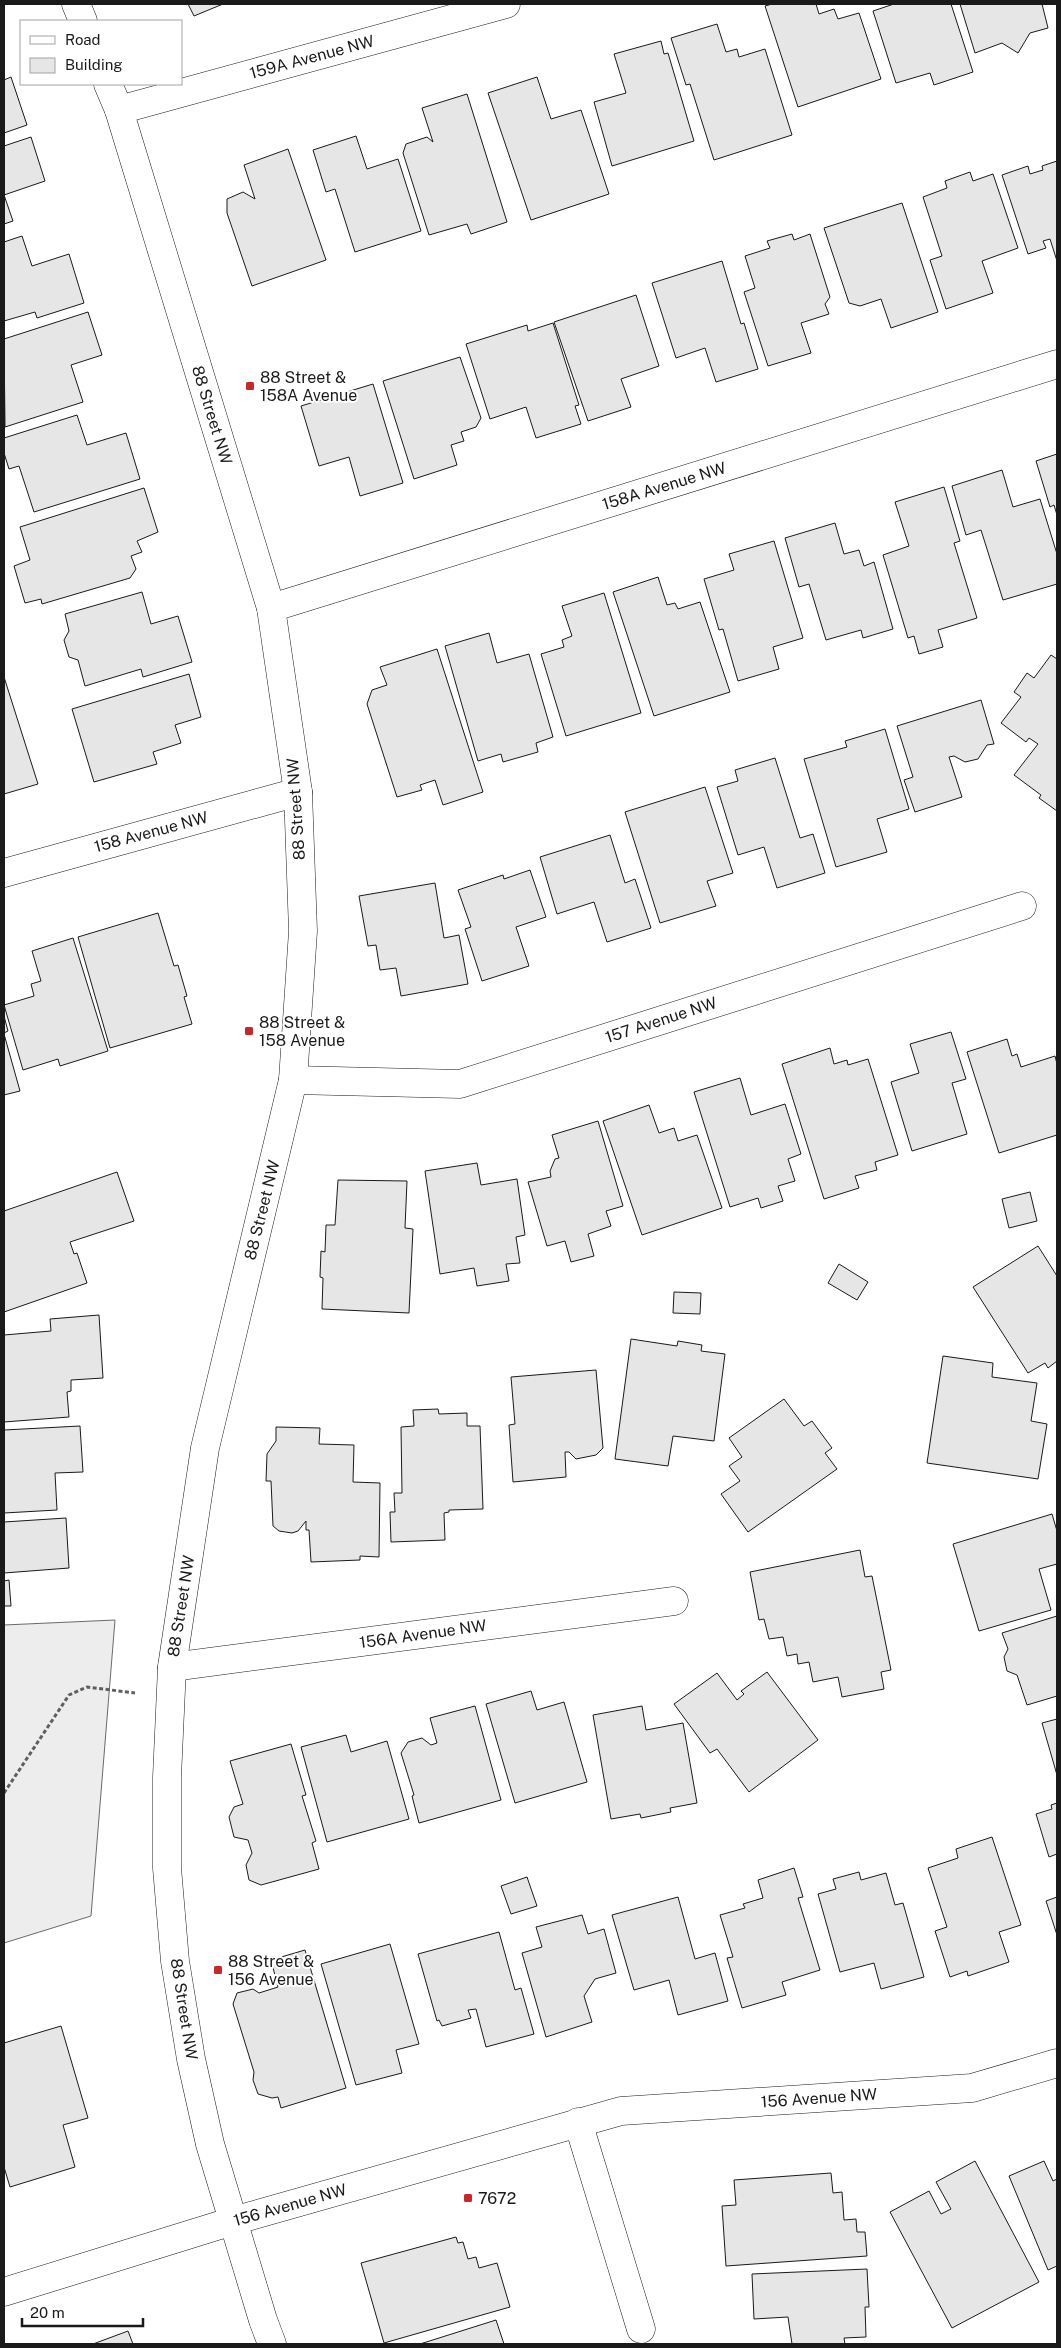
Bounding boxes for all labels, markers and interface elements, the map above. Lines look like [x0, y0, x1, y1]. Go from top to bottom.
legend [20, 20, 182, 85]
text: Road [65, 31, 101, 48]
street label: 159A Avenue NW [248, 31, 376, 83]
text: Building [65, 56, 123, 73]
street label: 88 Street NW [188, 363, 236, 467]
place label: 88 Street & 158A Avenue [260, 368, 357, 405]
marker: 88 Street & 158A Avenue [244, 380, 256, 392]
street label: 158A Avenue NW [600, 458, 728, 514]
street label: 88 Street NW [283, 757, 309, 861]
street label: 158 Avenue NW [92, 808, 210, 856]
street label: 157 Avenue NW [603, 993, 719, 1047]
place label: 88 Street & 158 Avenue [259, 1013, 345, 1050]
marker: 88 Street & 158 Avenue [243, 1025, 255, 1037]
street label: 88 Street NW [240, 1158, 284, 1262]
street label: 88 Street NW [164, 1554, 198, 1658]
street label: 156A Avenue NW [358, 1616, 488, 1652]
place label: 88 Street & 156 Avenue [228, 1952, 314, 1989]
street label: 88 Street NW [167, 1957, 201, 2061]
marker: 88 Street & 156 Avenue [212, 1964, 224, 1976]
street label: 156 Avenue NW [760, 2084, 878, 2112]
street label: 156 Avenue NW [231, 2180, 349, 2230]
place label: 7672 [478, 2189, 516, 2208]
marker: 7672 [462, 2192, 474, 2204]
scale bar [22, 2296, 144, 2328]
text: 20 m [30, 2304, 65, 2321]

